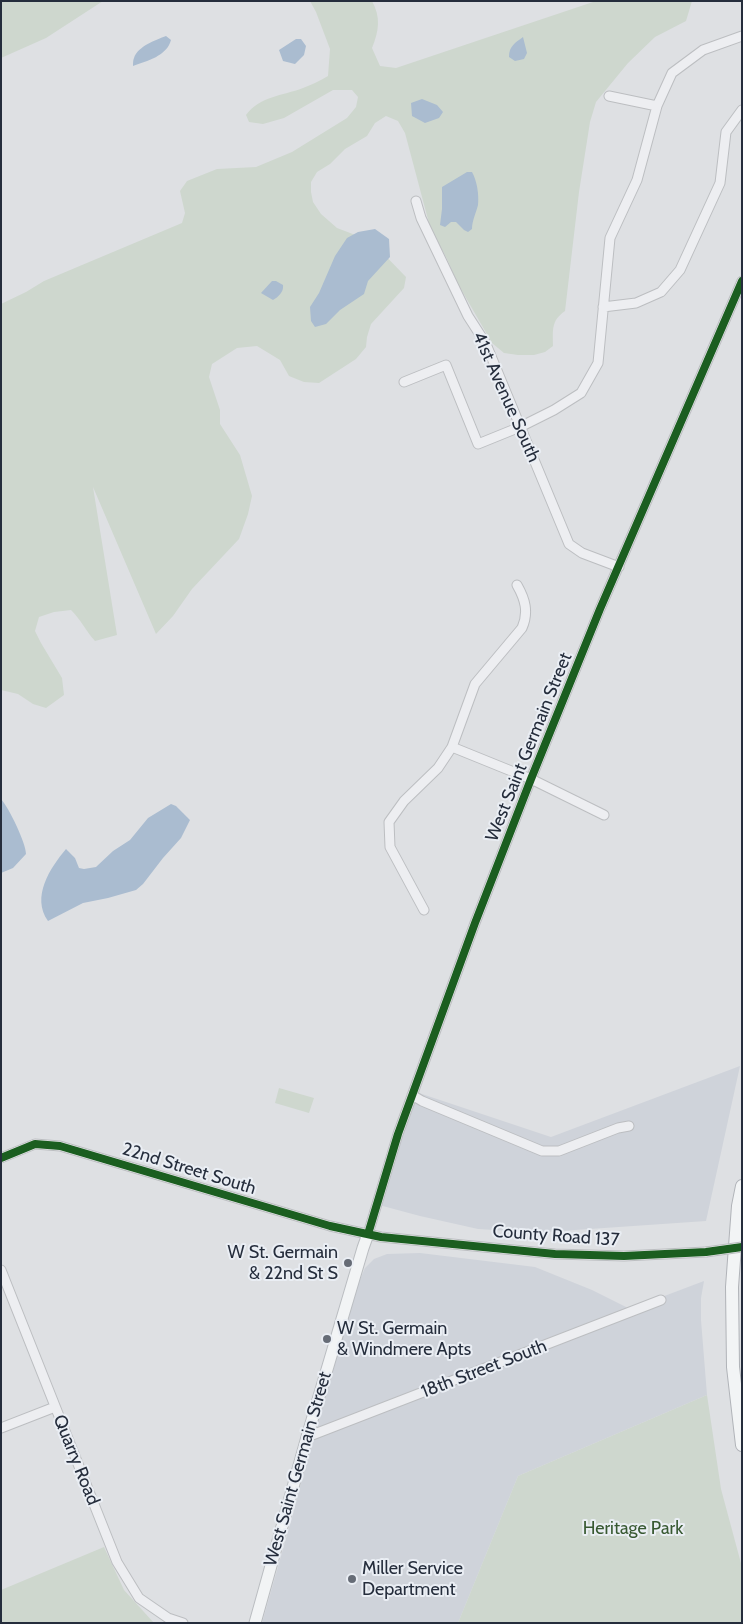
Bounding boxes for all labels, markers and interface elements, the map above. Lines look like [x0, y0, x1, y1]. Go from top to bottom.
street label: 41st Avenue South [468, 328, 544, 466]
street label: West Saint Germain Street [481, 649, 577, 845]
street label: 22nd Street South [119, 1138, 259, 1200]
street label: County Road 137 [492, 1221, 620, 1251]
place label: W St. Germain & 22nd St S [228, 1242, 338, 1284]
marker: W St. Germain & 22nd St S [342, 1257, 354, 1269]
place label: W St. Germain & Windmere Apts [337, 1318, 471, 1360]
marker: W St. Germain & Windmere Apts [321, 1333, 333, 1345]
street label: 18th Street South [418, 1335, 550, 1403]
street label: West Saint Germain Street [260, 1369, 336, 1569]
street label: Quarry Road [48, 1412, 104, 1508]
park label: Heritage Park [583, 1518, 683, 1540]
place label: Miller Service Department [362, 1558, 463, 1600]
marker: Miller Service Department [346, 1573, 358, 1585]

